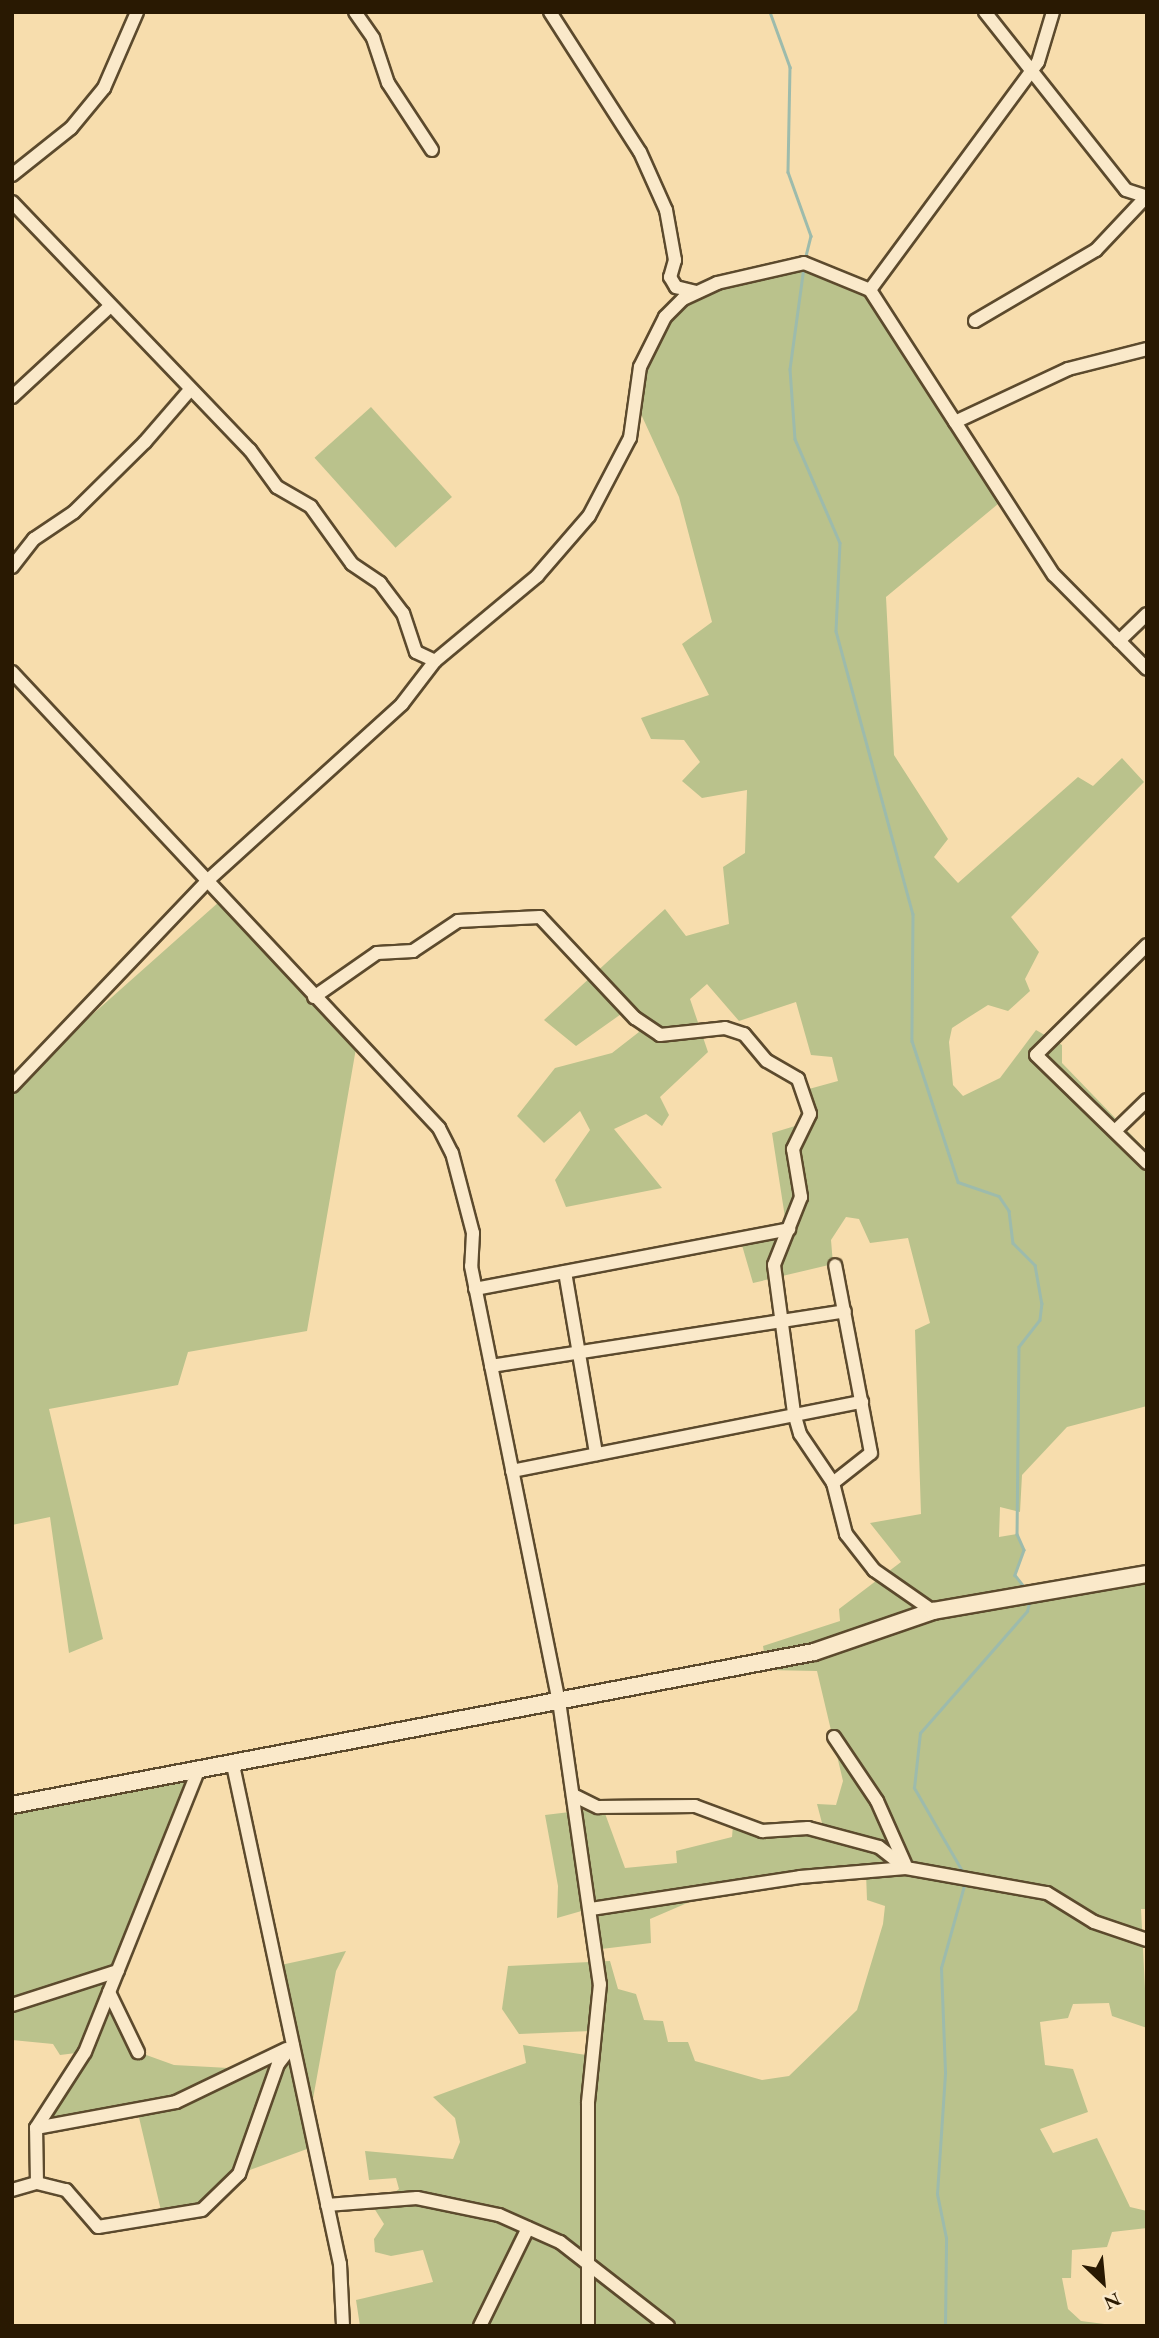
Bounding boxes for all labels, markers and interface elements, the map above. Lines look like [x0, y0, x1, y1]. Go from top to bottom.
north arrow [1068, 2247, 1138, 2317]
text: N [1100, 2287, 1125, 2316]

